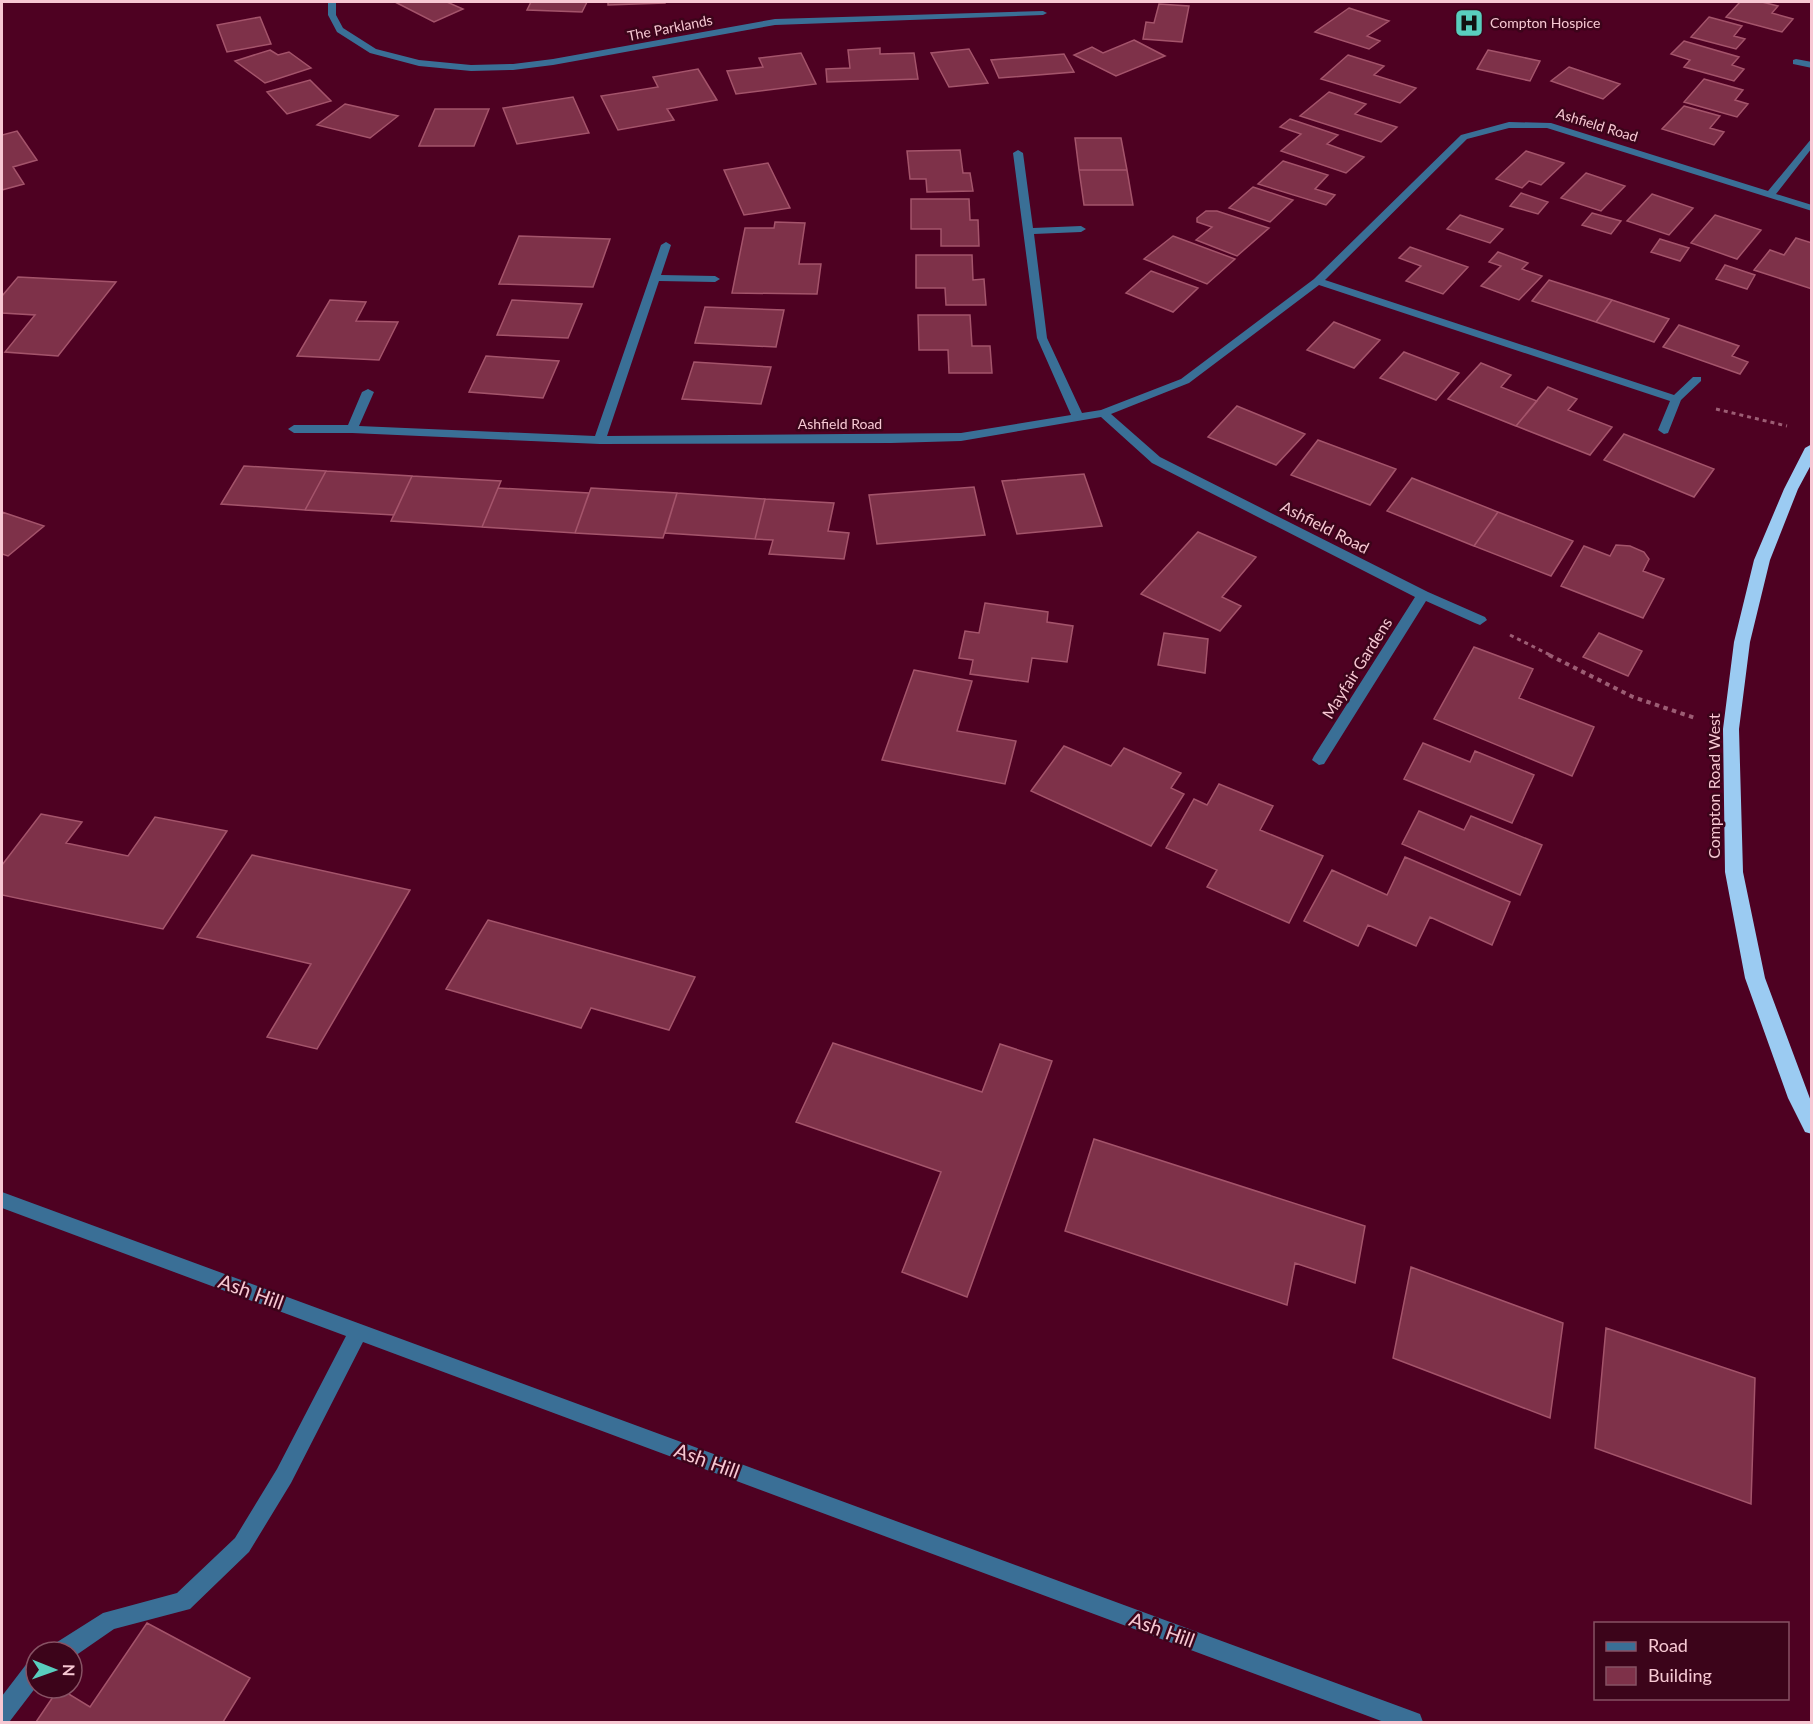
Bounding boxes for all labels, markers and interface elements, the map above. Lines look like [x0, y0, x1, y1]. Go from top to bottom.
hospital icon: Compton Hospice [1453, 7, 1485, 39]
street label: The Parklands [626, 11, 714, 44]
place label: Compton Hospice [1490, 14, 1600, 31]
street label: Ashfield Road [1554, 104, 1640, 145]
street label: Ashfield Road [798, 415, 882, 432]
street label: Ashfield Road [1278, 496, 1373, 557]
street label: Mayfair Gardens [1318, 613, 1395, 722]
street label: Compton Road West [1704, 713, 1723, 859]
street label: Ash Hill [215, 1268, 287, 1314]
street label: Ash Hill [671, 1437, 743, 1483]
street label: Ash Hill [1126, 1606, 1198, 1652]
legend [1594, 1622, 1789, 1700]
text: Road [1648, 1634, 1688, 1656]
north arrow [24, 1640, 84, 1700]
text: N [60, 1664, 79, 1677]
text: Building [1648, 1664, 1712, 1686]

